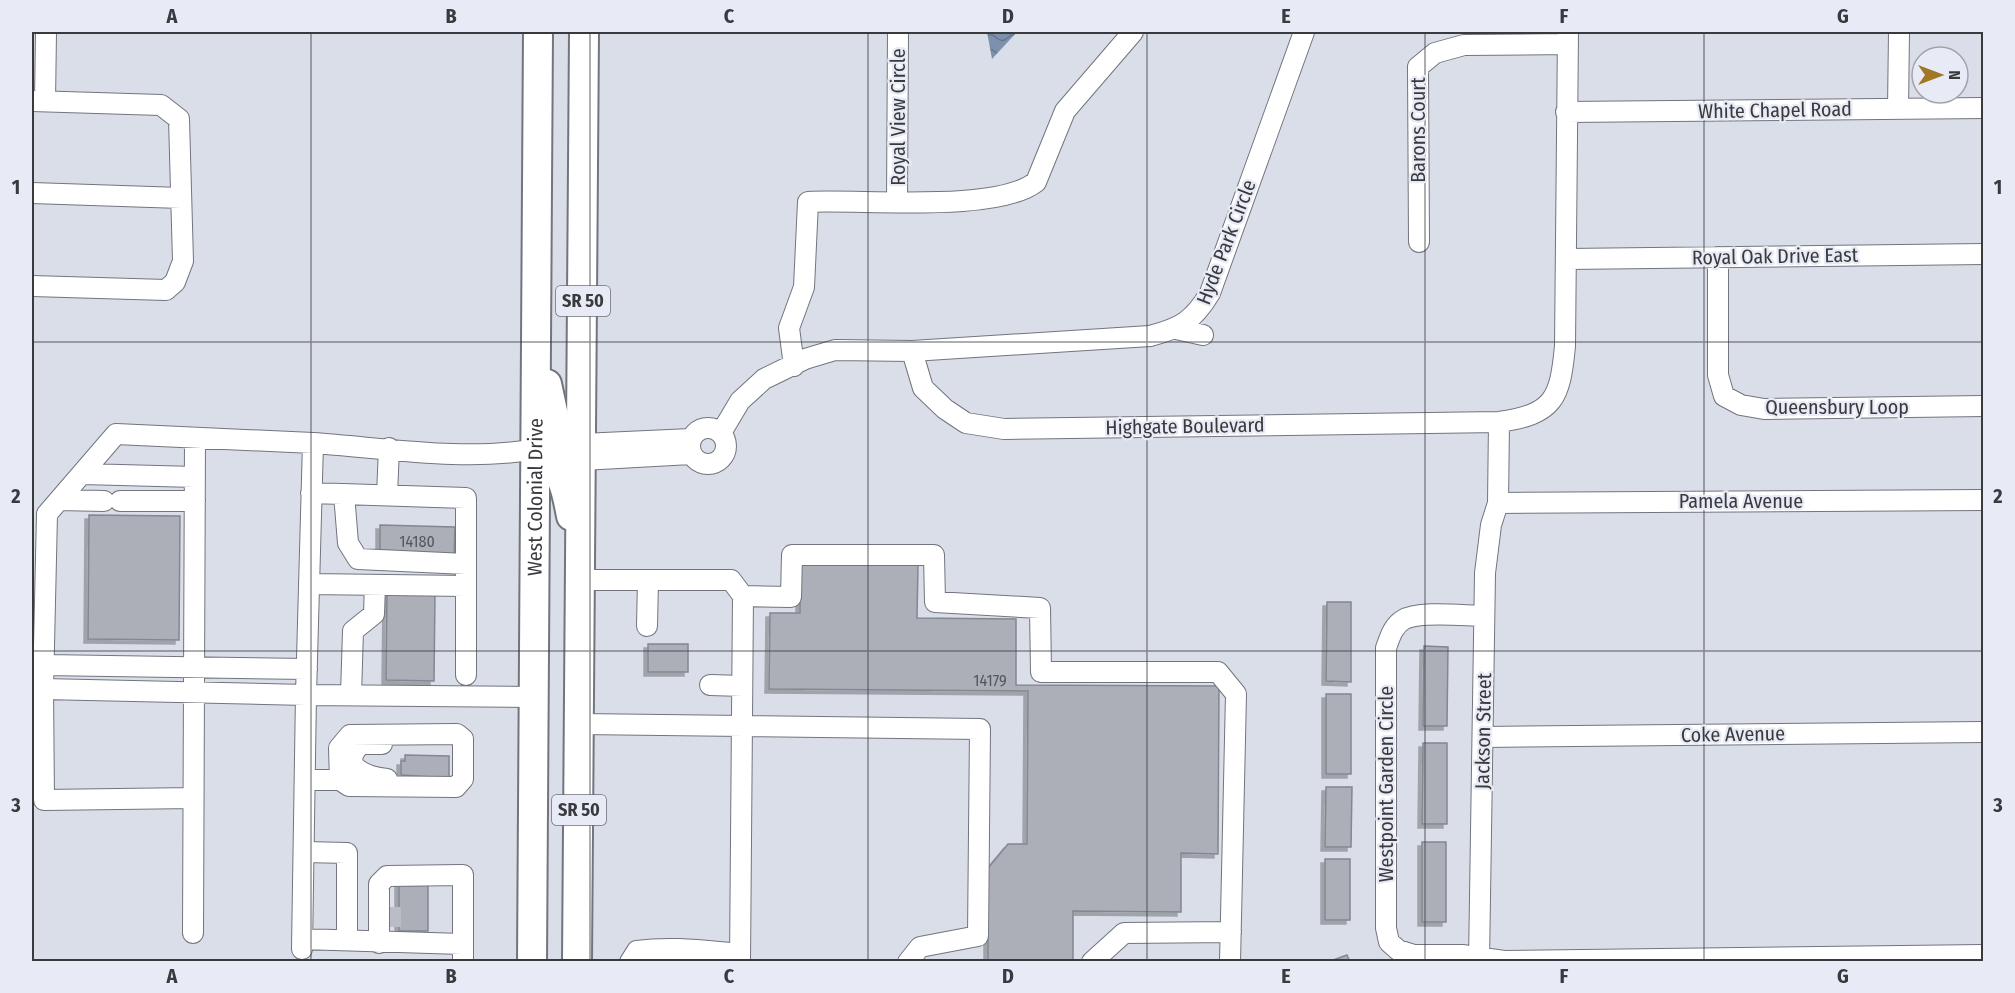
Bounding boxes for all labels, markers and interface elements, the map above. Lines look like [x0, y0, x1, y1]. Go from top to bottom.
text: A [166, 4, 179, 28]
text: B [445, 4, 457, 28]
text: C [724, 4, 735, 28]
text: D [1002, 4, 1014, 28]
text: E [1281, 4, 1291, 28]
text: F [1560, 4, 1569, 28]
text: G [1837, 4, 1849, 28]
north arrow [1910, 45, 1970, 105]
street label: Royal View Circle [886, 48, 910, 186]
text: N [1945, 70, 1964, 80]
street label: Barons Court [1406, 77, 1430, 183]
street label: White Chapel Road [1698, 97, 1852, 123]
text: 1 [12, 175, 20, 199]
text: 1 [1994, 175, 2002, 199]
street label: Hyde Park Circle [1191, 176, 1261, 308]
street label: Royal Oak Drive East [1692, 243, 1859, 269]
road number: SR 50 [556, 286, 610, 316]
street label: Queensbury Loop [1765, 395, 1909, 419]
street label: Highgate Boulevard [1105, 413, 1265, 439]
street label: West Colonial Drive [522, 418, 548, 576]
text: 2 [10, 484, 21, 508]
text: 2 [1992, 484, 2003, 508]
street label: Pamela Avenue [1679, 489, 1803, 513]
house number: 14180 [399, 532, 435, 551]
house number: 14179 [973, 671, 1007, 690]
street label: Jackson Street [1470, 672, 1496, 789]
street label: Westpoint Garden Circle [1374, 686, 1398, 882]
street label: Coke Avenue [1681, 721, 1785, 747]
text: 3 [10, 793, 21, 817]
text: 3 [1992, 793, 2003, 817]
road number: SR 50 [552, 795, 606, 825]
text: A [166, 964, 179, 988]
text: B [445, 964, 457, 988]
text: C [724, 964, 735, 988]
text: D [1002, 964, 1014, 988]
text: E [1281, 964, 1291, 988]
text: F [1560, 964, 1569, 988]
text: G [1837, 964, 1849, 988]

